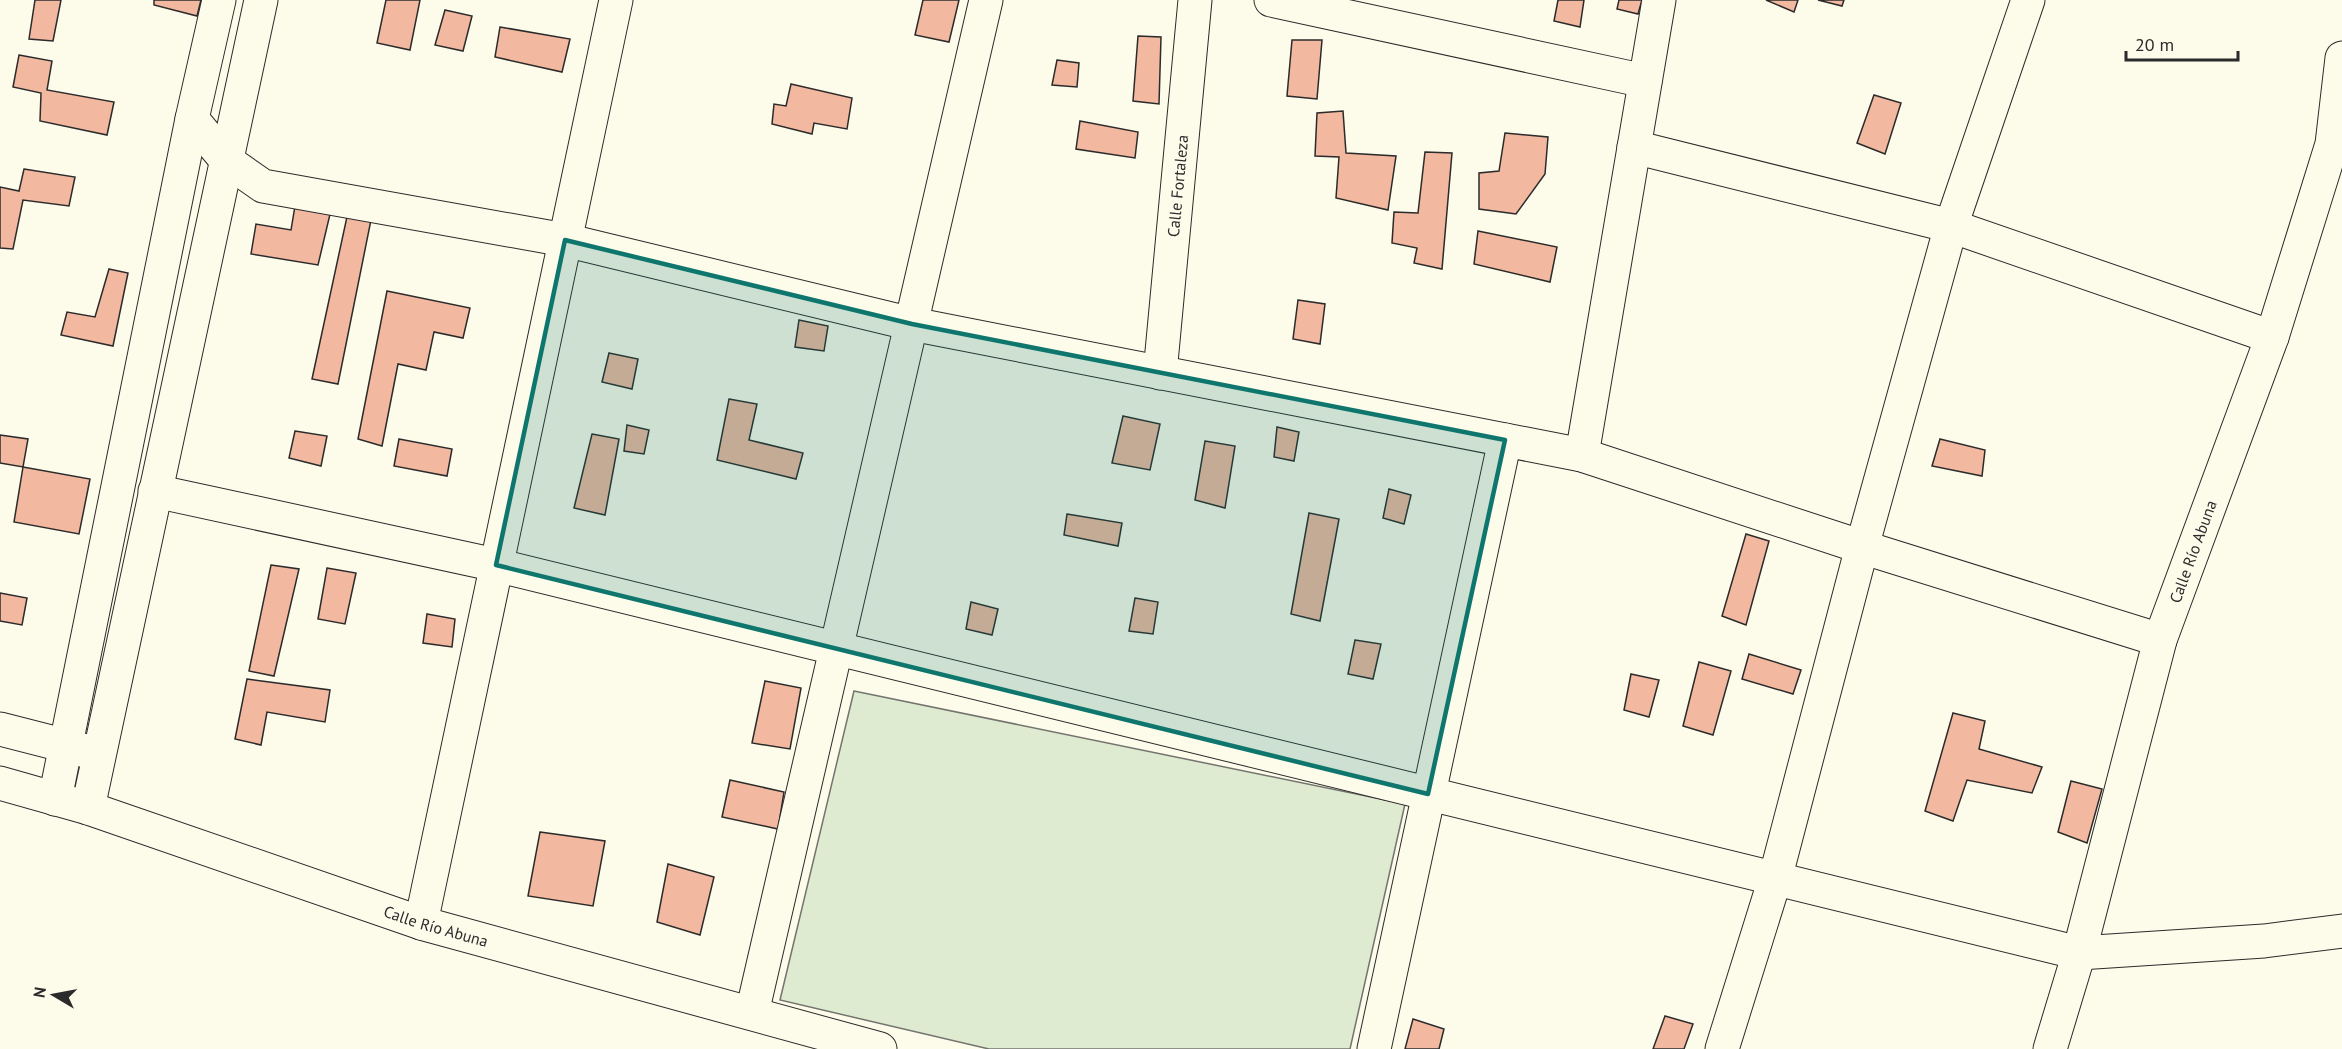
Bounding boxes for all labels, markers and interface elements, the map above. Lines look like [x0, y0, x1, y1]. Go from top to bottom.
scale bar [2126, 24, 2238, 62]
text: 20 m [2135, 33, 2174, 56]
street label: Calle Fortaleza [1163, 134, 1192, 238]
street label: Calle Río Abuna [2165, 497, 2221, 606]
street label: Calle Río Abuna [381, 901, 490, 951]
north arrow [24, 965, 84, 1025]
text: N [28, 985, 50, 999]

